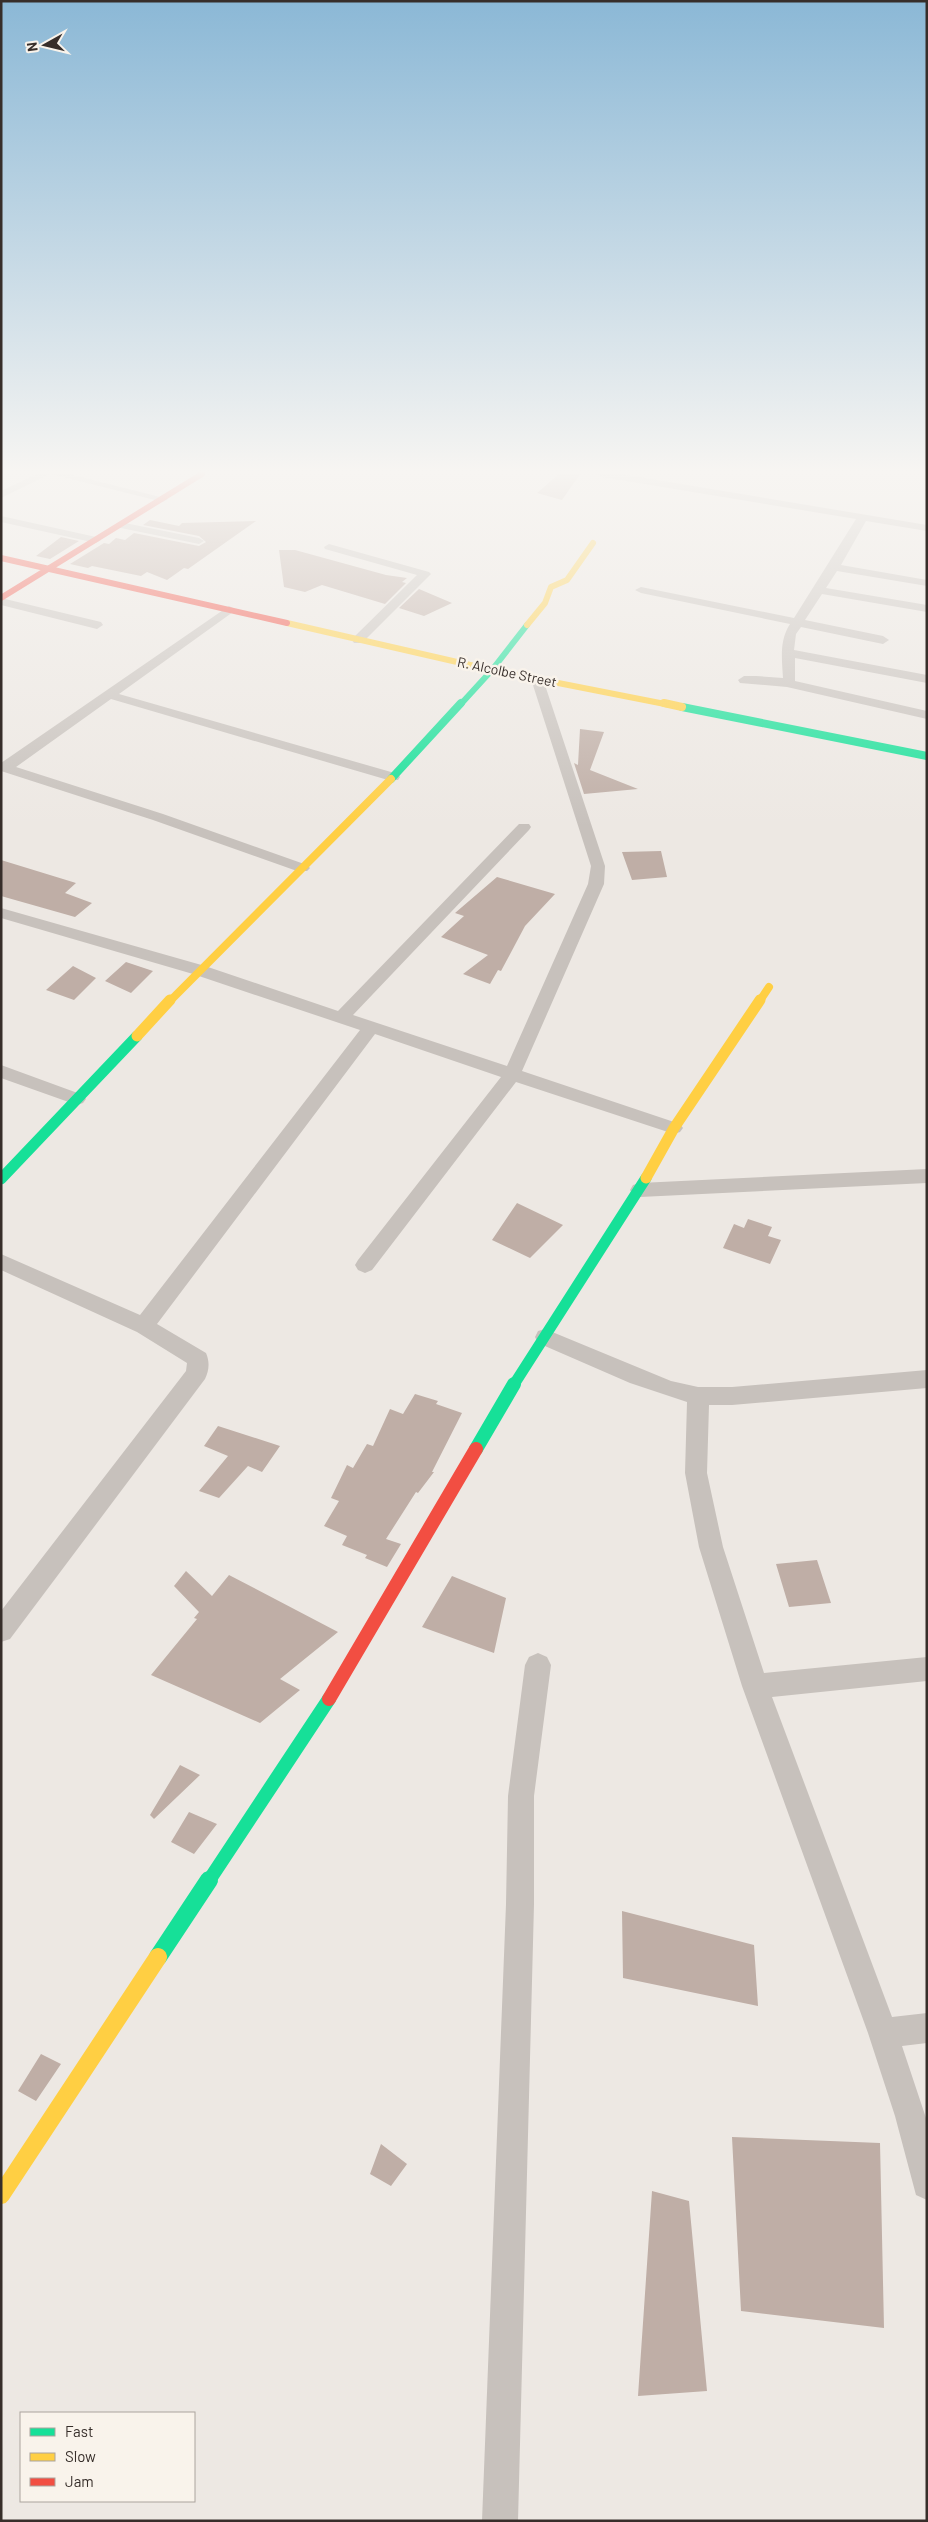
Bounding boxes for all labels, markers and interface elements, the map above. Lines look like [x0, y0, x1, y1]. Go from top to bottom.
north arrow [20, 20, 70, 70]
text: N [23, 41, 41, 53]
street label: R. Alcolbe Street [456, 653, 558, 690]
legend [20, 2412, 195, 2502]
text: Fast [65, 2422, 93, 2440]
text: Slow [65, 2447, 96, 2465]
text: Jam [65, 2472, 94, 2490]

